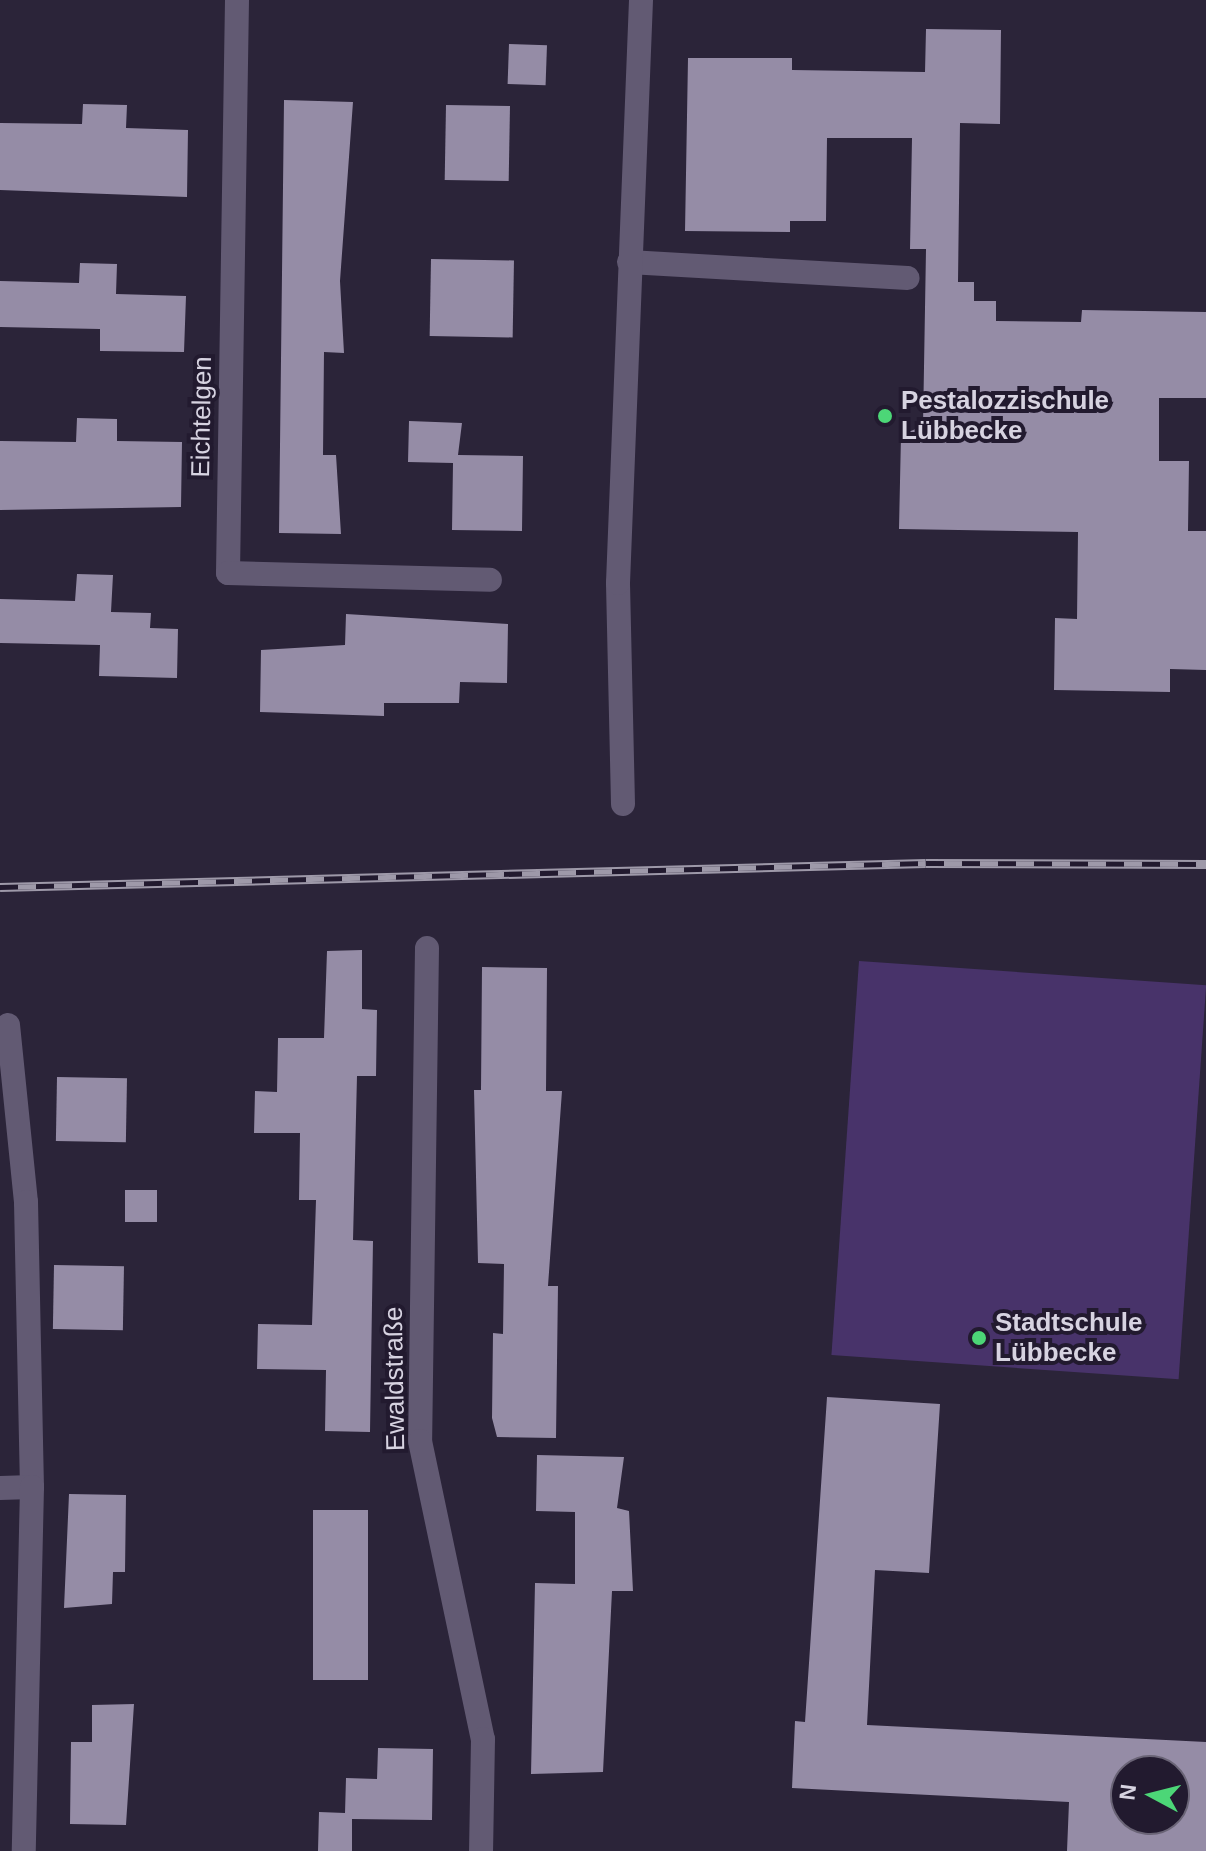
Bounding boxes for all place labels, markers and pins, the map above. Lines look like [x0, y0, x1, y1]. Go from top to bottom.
place label: Pestalozzischule Lübbecke [901, 385, 1109, 446]
marker: Pestalozzischule Lübbecke [876, 407, 894, 425]
place label: Stadtschule Lübbecke [995, 1307, 1142, 1368]
marker: Stadtschule Lübbecke [970, 1329, 988, 1347]

